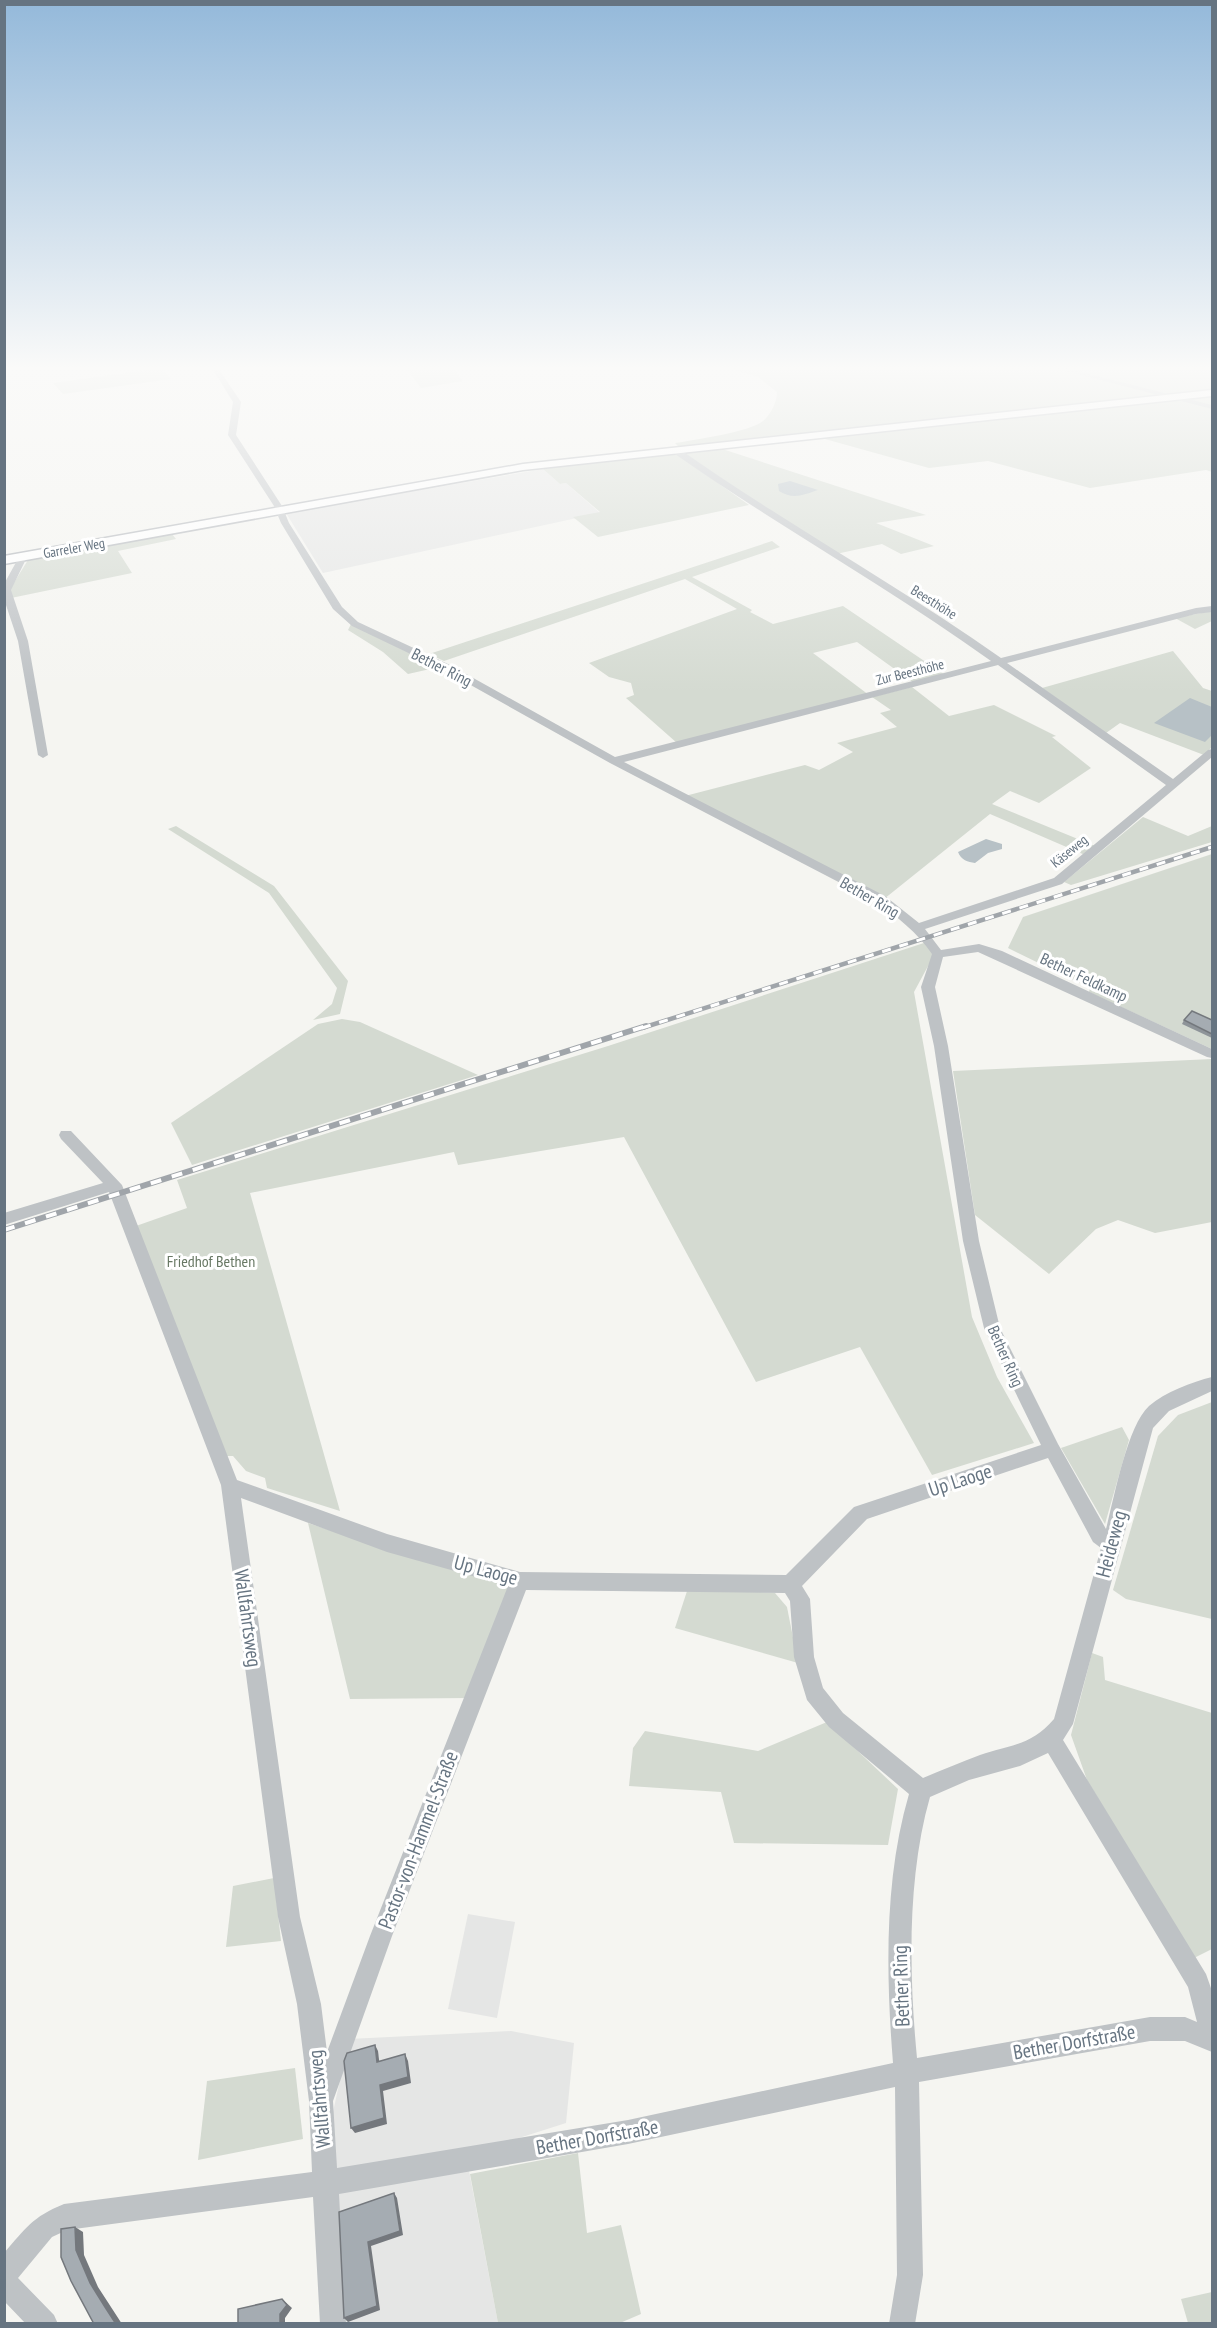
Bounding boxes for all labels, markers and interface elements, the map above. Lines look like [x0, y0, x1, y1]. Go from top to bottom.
street label: Garreler Weg [42, 534, 106, 562]
street label: Beesthöhe [908, 581, 960, 623]
street label: Bether Ring [408, 643, 476, 691]
street label: Zur Beesthöhe [874, 655, 946, 689]
street label: Käseweg [1047, 831, 1091, 871]
street label: Bether Ring [837, 872, 903, 922]
street label: Bether Feldkamp [1037, 948, 1131, 1006]
park label: Friedhof Bethen [167, 1251, 255, 1271]
street label: Bether Ring [984, 1322, 1028, 1390]
street label: Up Laoge [925, 1458, 995, 1502]
street label: Heideweg [1090, 1508, 1132, 1580]
street label: Up Laoge [451, 1549, 521, 1591]
street label: Wallfahrtsweg [228, 1567, 268, 1669]
street label: Pastor-von-Hammel-Straße [372, 1747, 464, 1933]
street label: Bether Ring [887, 1945, 915, 2027]
street label: Bether Dorfstraße [1011, 2018, 1137, 2066]
street label: Wallfahrtsweg [302, 2049, 336, 2149]
street label: Bether Dorfstraße [534, 2113, 660, 2161]

